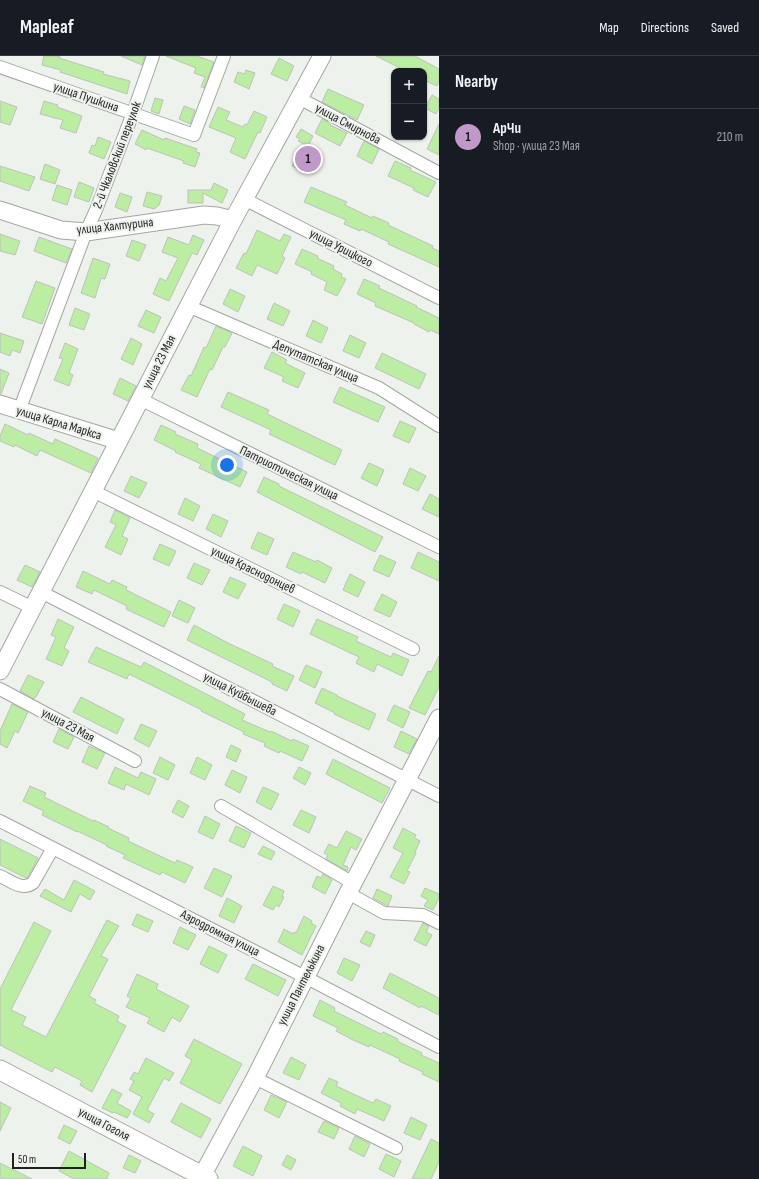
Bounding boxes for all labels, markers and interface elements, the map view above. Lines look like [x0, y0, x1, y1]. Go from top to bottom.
text: Mapleaf [20, 16, 74, 39]
text: Map [599, 19, 619, 36]
text: Directions [641, 19, 689, 36]
text: Saved [711, 19, 739, 36]
map controls [391, 68, 427, 140]
button: + [391, 68, 427, 104]
text: Nearby [455, 72, 498, 92]
street label: улица Пушкина [51, 78, 121, 116]
street label: 2-й Чкаловский переулок [89, 99, 145, 211]
street label: улица Смирнова [312, 100, 384, 148]
button: − [391, 104, 427, 140]
text: АрЧи [493, 119, 521, 138]
text: 1 [465, 129, 471, 145]
text: 210 m [717, 129, 743, 145]
text: Shop · улица 23 Мая [493, 138, 580, 154]
pin: 1 [295, 144, 321, 174]
street label: улица Халтурина [76, 214, 154, 238]
street label: улица Урицкого [307, 225, 375, 271]
street label: улица 23 Мая [139, 332, 179, 392]
street label: Депутатская улица [271, 336, 361, 386]
street label: улица Карла Маркса [14, 402, 104, 444]
street label: Патриотическая улица [237, 442, 341, 504]
your location [217, 455, 237, 475]
street label: улица Краснодонцев [208, 543, 298, 597]
street label: улица Куйбышева [201, 669, 279, 719]
street label: улица 23 Мая [39, 704, 97, 746]
street label: Аэродромная улица [177, 906, 262, 960]
street label: улица Пантелькина [274, 942, 328, 1028]
street label: улица Гоголя [75, 1104, 133, 1144]
scale bar [12, 1151, 86, 1170]
text: 50 m [18, 1153, 36, 1166]

